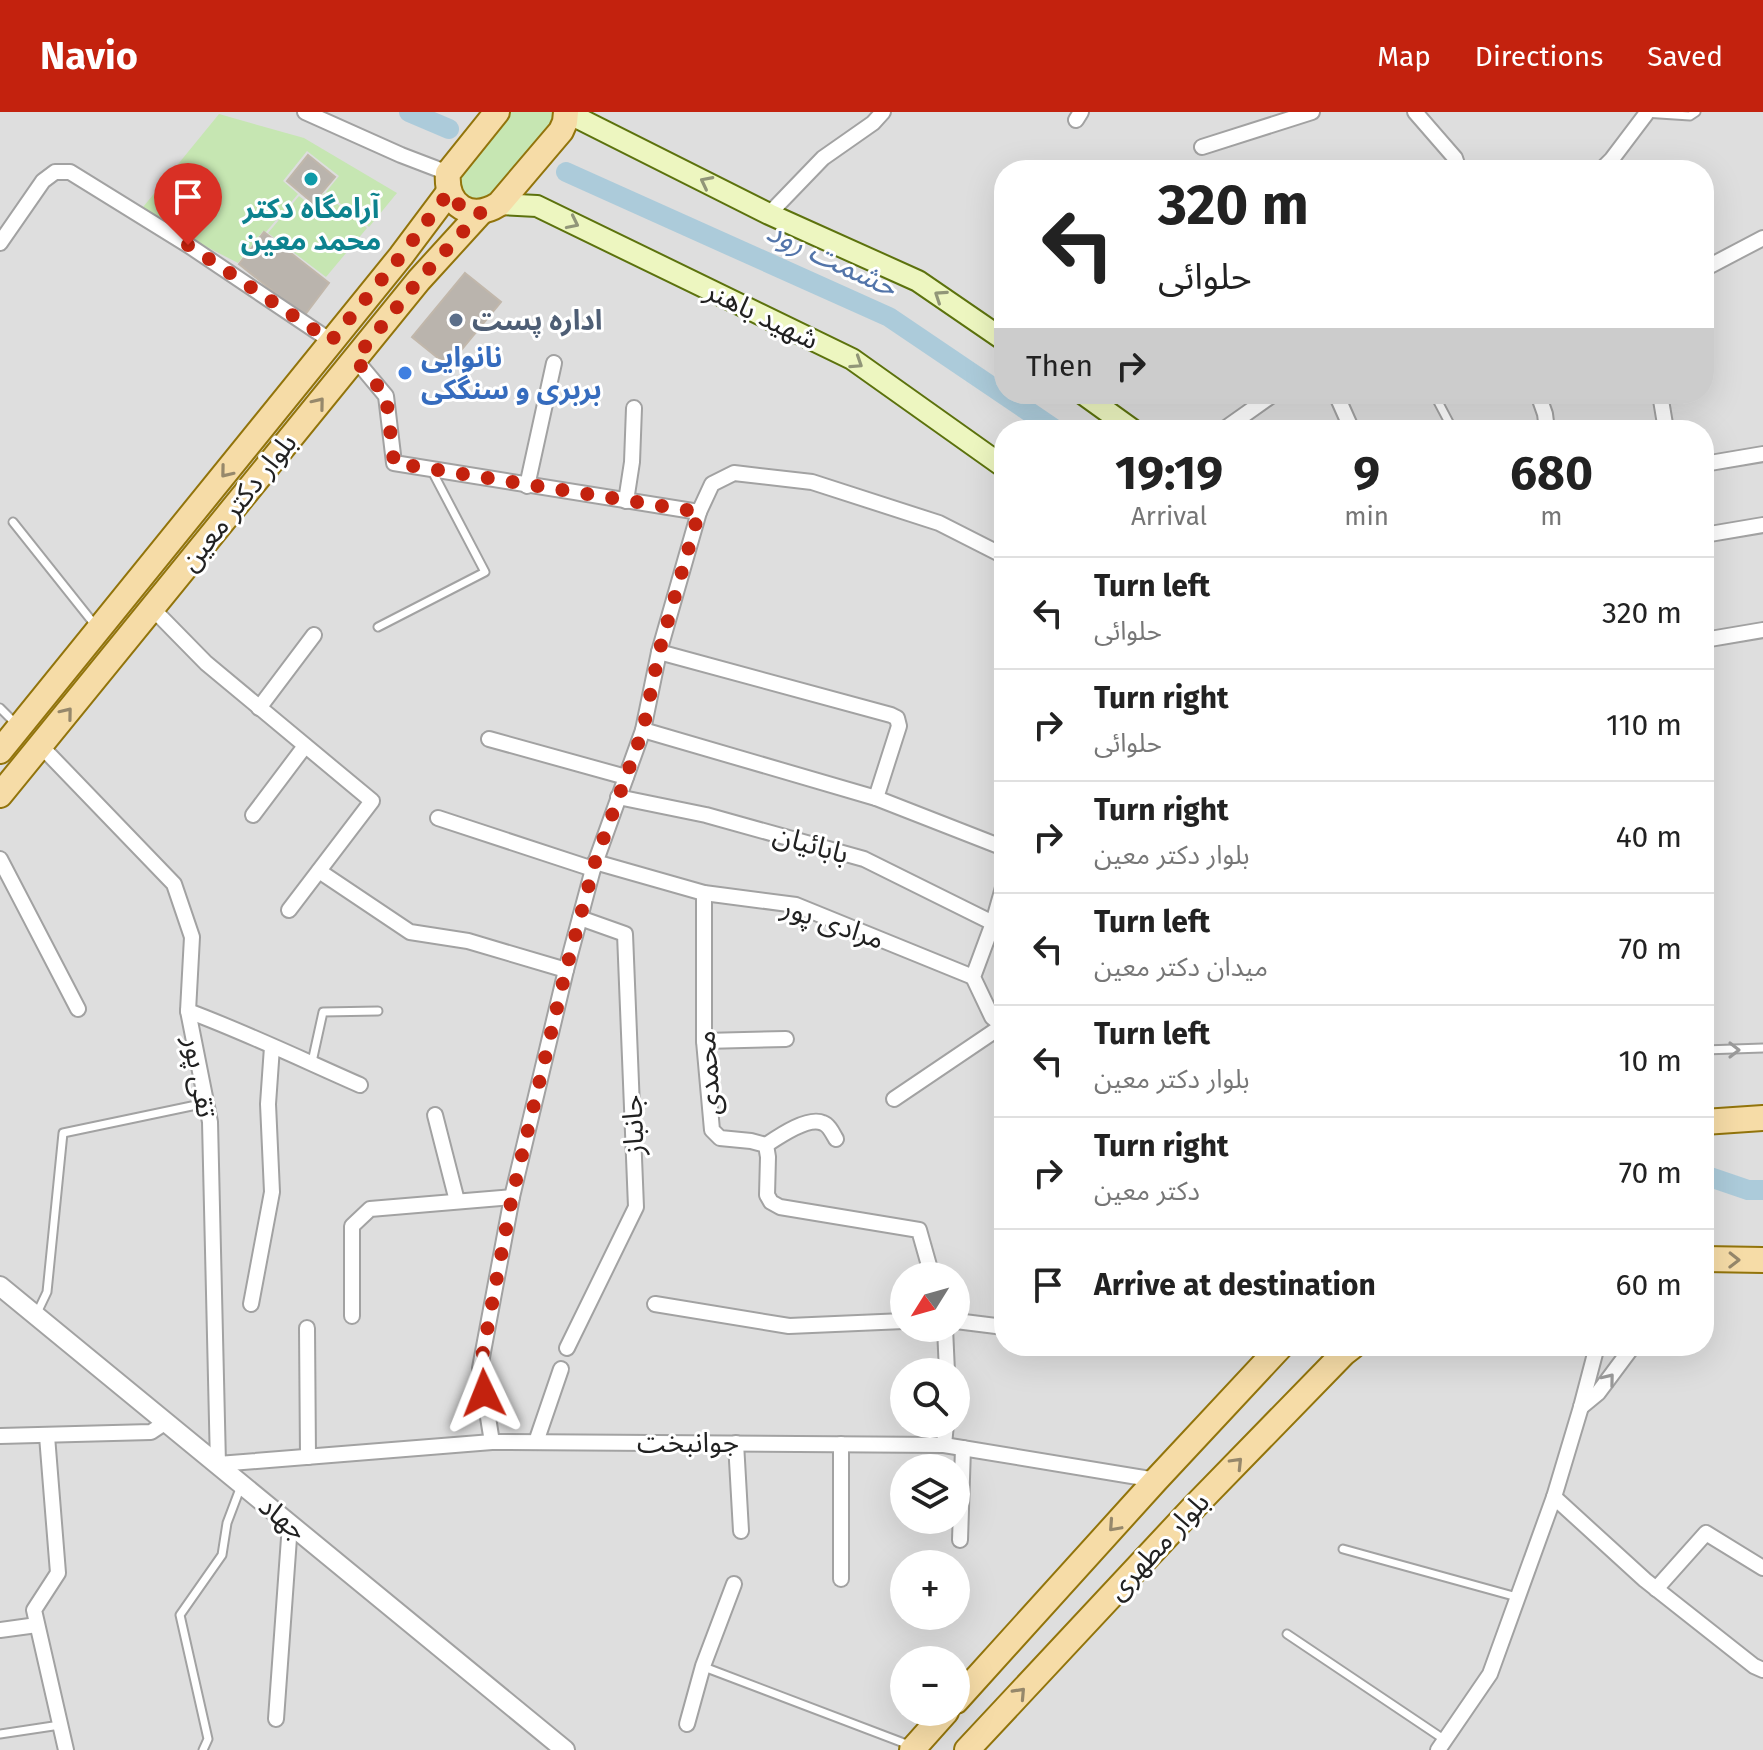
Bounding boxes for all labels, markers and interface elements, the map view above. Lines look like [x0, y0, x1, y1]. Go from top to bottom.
text: Navio [40, 33, 138, 79]
text: Map [1377, 40, 1431, 73]
text: Directions [1475, 40, 1603, 73]
text: Saved [1647, 40, 1723, 73]
pin [154, 163, 222, 245]
marker: آرامگاه دکتر محمد معین [302, 170, 320, 188]
text: 320 m [1158, 172, 1309, 239]
icon: arrive [166, 175, 210, 219]
one-way arrow [699, 177, 714, 192]
place label: آرامگاه دکتر محمد معین [241, 192, 381, 257]
icon: left [1026, 192, 1130, 296]
one-way arrow [565, 213, 580, 229]
water label: حشمت رود [761, 213, 903, 305]
text: حلوائی [1158, 255, 1252, 299]
street label: شهید باهنر [699, 273, 824, 356]
one-way arrow [934, 291, 948, 306]
place label: اداره پست [472, 304, 602, 338]
marker: اداره پست [447, 311, 465, 329]
place label: نانوایی بربری و سنگکی [421, 341, 602, 406]
icon: right [1109, 344, 1153, 388]
text: Then [1026, 348, 1093, 384]
one-way arrow [848, 353, 862, 368]
marker: نانوایی بربری و سنگکی [396, 364, 414, 382]
one-way arrow [309, 398, 324, 412]
street label: بلوار دکتر معین [172, 427, 304, 577]
text: 19:19 [1115, 444, 1223, 502]
text: 9 [1353, 444, 1380, 502]
text: 680 [1510, 444, 1593, 502]
one-way arrow [221, 463, 235, 478]
text: Arrival [1131, 501, 1207, 532]
text: min [1344, 501, 1389, 532]
text: m [1540, 501, 1563, 532]
text: Turn left [1094, 568, 1210, 604]
icon: left [1026, 591, 1070, 635]
text: 320 m [1602, 595, 1682, 631]
text: حلوائی [1094, 616, 1162, 647]
text: Turn right [1094, 680, 1229, 716]
icon: right [1026, 703, 1070, 747]
text: 110 m [1606, 707, 1682, 743]
one-way arrow [57, 708, 72, 722]
text: حلوائی [1094, 728, 1162, 759]
text: Turn right [1094, 792, 1229, 828]
icon: right [1026, 815, 1070, 859]
street label: بابائیان [770, 818, 852, 870]
text: 40 m [1616, 819, 1682, 855]
text: بلوار دکتر معین [1094, 840, 1250, 871]
street label: مرادی پور [776, 890, 888, 957]
text: Turn left [1094, 904, 1210, 940]
icon: left [1026, 927, 1070, 971]
text: 70 m [1619, 931, 1682, 967]
text: میدان دکتر معین [1094, 952, 1268, 983]
text: Turn left [1094, 1016, 1210, 1052]
street label: محمدی [689, 1029, 727, 1117]
street label: تقی پور [175, 1033, 223, 1121]
icon: left [1026, 1039, 1070, 1083]
one-way arrow [1728, 1041, 1741, 1059]
text: 10 m [1619, 1043, 1682, 1079]
text: بلوار دکتر معین [1094, 1064, 1250, 1095]
street label: جانباز [615, 1094, 651, 1157]
text: Turn right [1094, 1128, 1229, 1164]
icon: right [1026, 1151, 1070, 1195]
text: 70 m [1619, 1155, 1682, 1191]
text: دکتر معین [1094, 1176, 1200, 1207]
one-way arrow [1728, 1251, 1740, 1269]
north arrow [890, 1262, 970, 1342]
map controls [890, 1262, 970, 1726]
icon: arrive [1026, 1263, 1070, 1307]
text: Arrive at destination [1094, 1267, 1376, 1303]
text: 60 m [1616, 1267, 1682, 1303]
position arrow [442, 1351, 526, 1435]
button: search [890, 1358, 970, 1438]
one-way arrow [1600, 1373, 1614, 1388]
street label: جوانبخت [637, 1426, 739, 1459]
button: layers [890, 1454, 970, 1534]
one-way arrow [1228, 1458, 1242, 1472]
street label: بلوار مطهری [1100, 1486, 1216, 1606]
street label: جهاد [252, 1489, 314, 1547]
one-way arrow [1109, 1517, 1124, 1532]
button: + [890, 1550, 970, 1630]
button: − [890, 1646, 970, 1726]
one-way arrow [1011, 1688, 1026, 1702]

